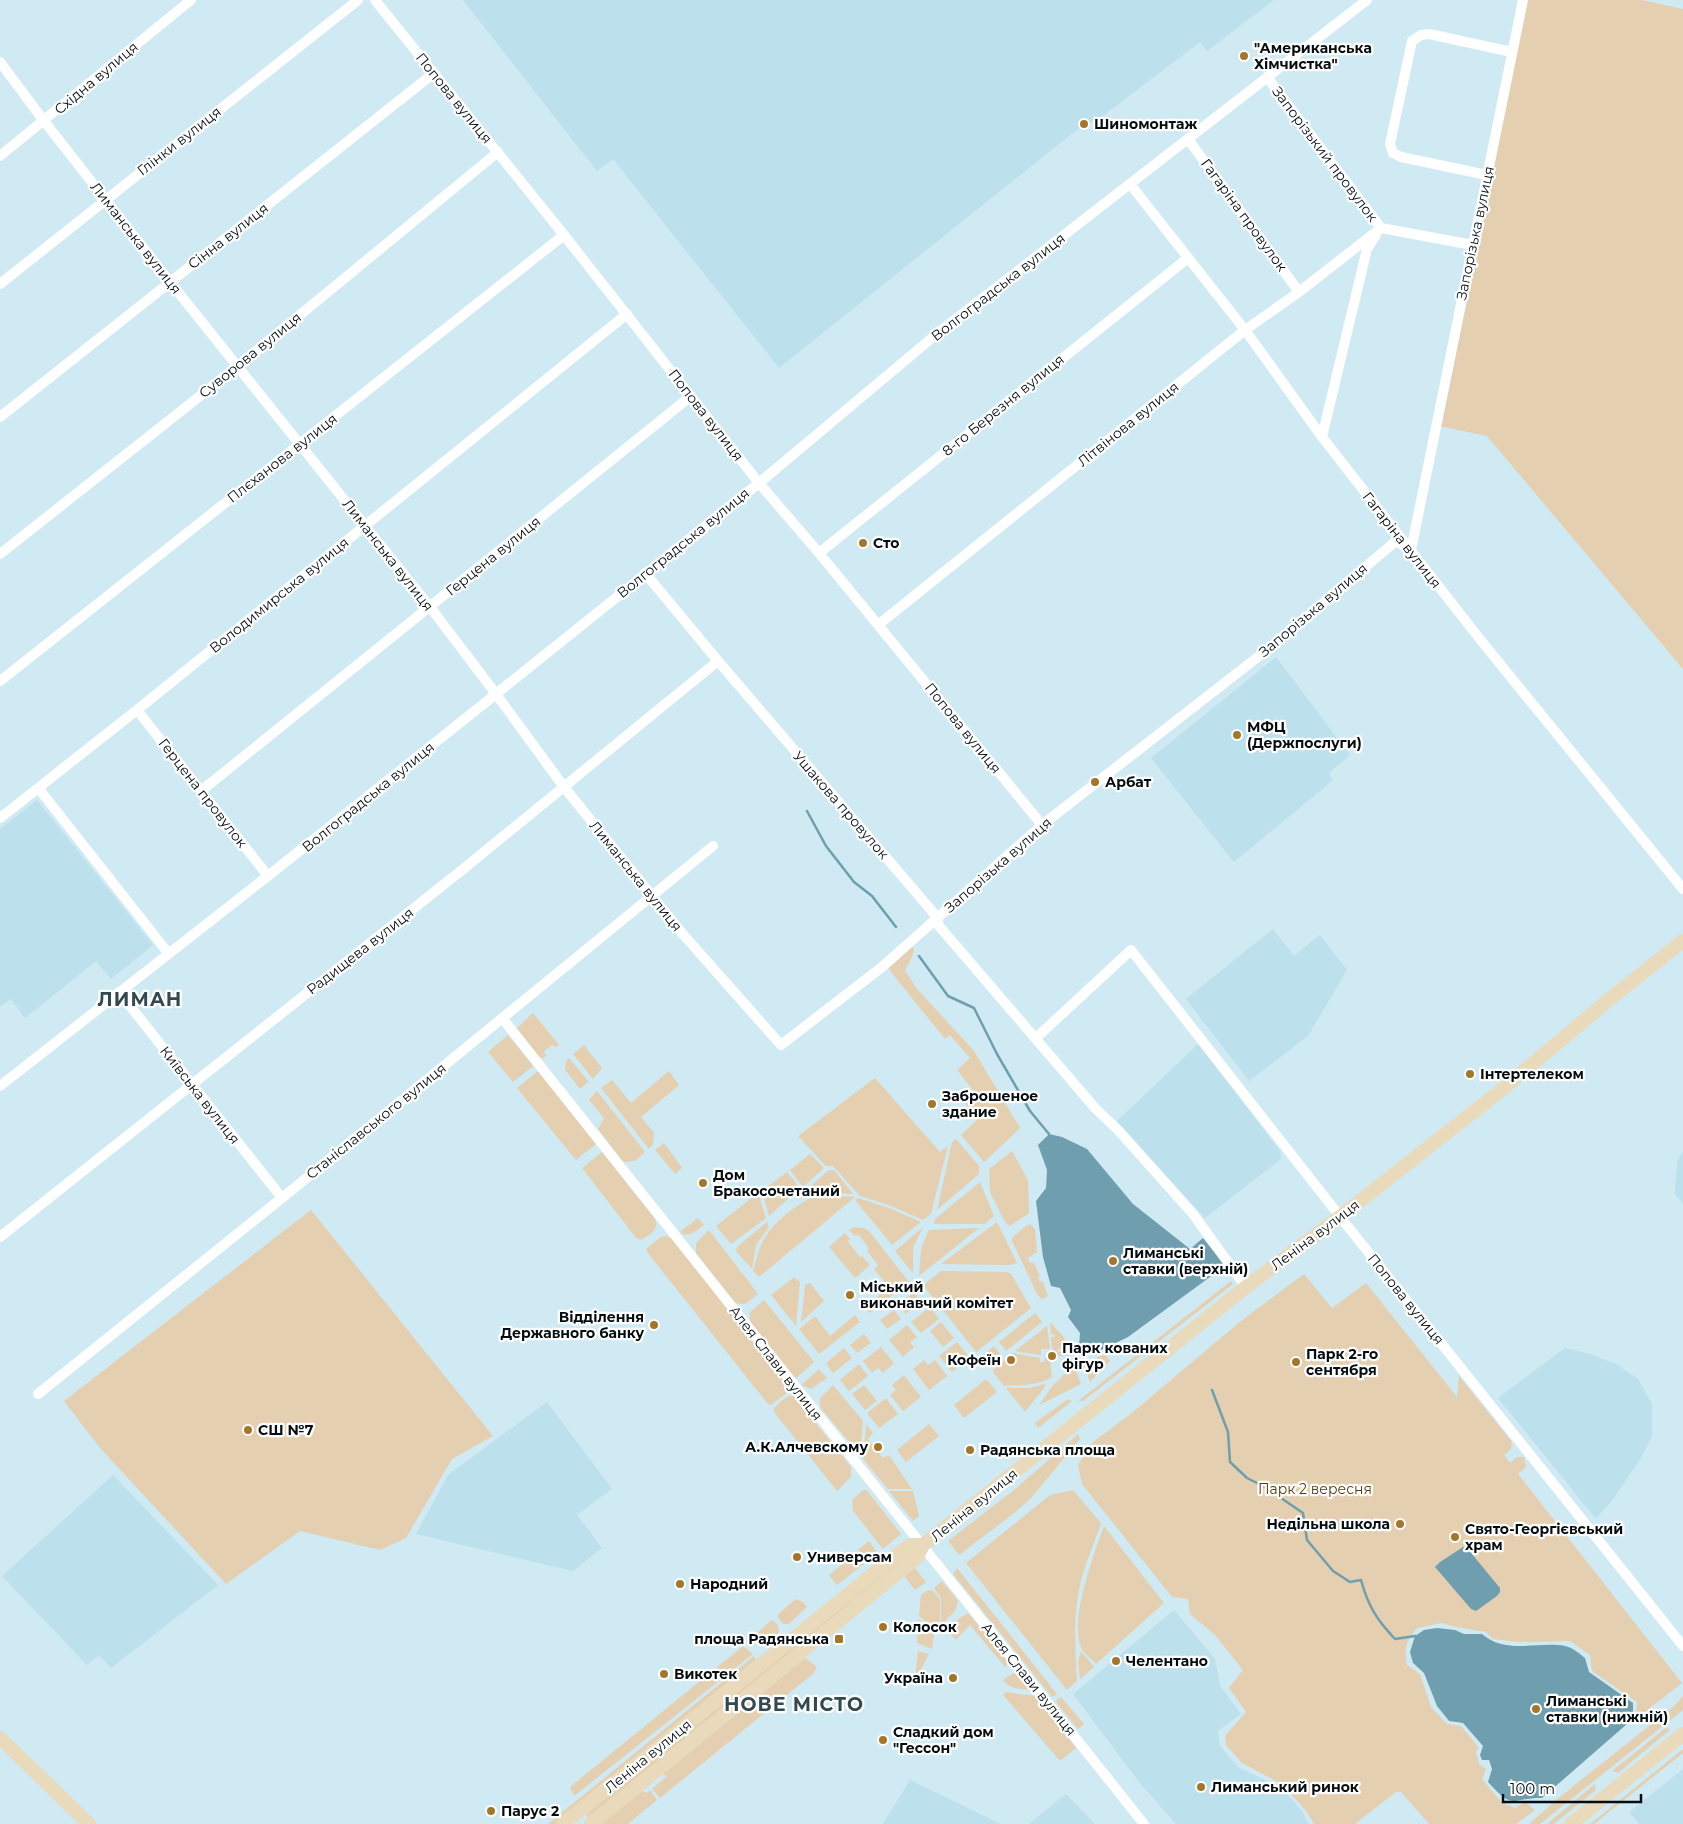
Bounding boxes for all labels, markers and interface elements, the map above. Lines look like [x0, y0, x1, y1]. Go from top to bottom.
street label: Східна вулиця [50, 38, 142, 118]
place label: "Американська Хімчистка" [1254, 39, 1372, 73]
street label: Попова вулиця [412, 49, 496, 147]
marker: "Американська Хімчистка" [1238, 50, 1250, 62]
street label: Запорізький провулок [1268, 83, 1382, 225]
street label: Глінки вулиця [133, 103, 225, 179]
place label: Шиномонтаж [1094, 115, 1197, 133]
marker: Шиномонтаж [1078, 118, 1090, 130]
street label: Гагаріна провулок [1197, 155, 1291, 275]
street label: Запорізька вулиця [1452, 164, 1498, 302]
street label: Лиманська вулиця [87, 178, 185, 298]
street label: Сінна вулиця [184, 199, 272, 273]
street label: Волгоградська вулиця [927, 229, 1069, 345]
street label: Суворова вулиця [195, 308, 305, 402]
street label: 8-го Березня вулиця [938, 350, 1068, 460]
street label: Попова вулиця [665, 365, 747, 465]
street label: Літвінова вулиця [1074, 378, 1182, 470]
street label: Плєханова вулиця [223, 409, 341, 507]
street label: Волгоградська вулиця [613, 484, 753, 602]
street label: Гагаріна вулиця [1359, 488, 1445, 592]
street label: Лиманська вулиця [339, 495, 437, 615]
street label: Герцена вулиця [442, 512, 544, 600]
street label: Володимирська вулиця [206, 533, 352, 657]
place label: Сто [873, 534, 899, 552]
marker: Сто [857, 537, 869, 549]
street label: Запорізька вулиця [1255, 559, 1371, 661]
street label: Попова вулиця [921, 679, 1005, 777]
place label: МФЦ (Держпослуги) [1247, 718, 1362, 752]
marker: МФЦ (Держпослуги) [1231, 729, 1243, 741]
street label: Герцена провулок [155, 735, 251, 851]
street label: Волгоградська вулиця [298, 738, 438, 856]
street label: Ушакова провулок [789, 747, 893, 863]
place label: Арбат [1105, 773, 1152, 791]
marker: Арбат [1089, 776, 1101, 788]
street label: Запорізька вулиця [941, 813, 1055, 917]
street label: Лиманська вулиця [586, 817, 686, 935]
street label: Радищева вулиця [303, 904, 417, 998]
district label: ЛИМАН [98, 988, 182, 1011]
street label: Київська вулиця [156, 1042, 244, 1148]
street label: Станіславського вулиця [302, 1059, 450, 1183]
place label: Інтертелеком [1480, 1065, 1584, 1083]
marker: Інтертелеком [1464, 1068, 1476, 1080]
place label: Заброшеное здание [941, 1087, 1038, 1121]
marker: Заброшеное здание [926, 1098, 938, 1110]
place label: Дом Бракосочетаний [713, 1166, 840, 1200]
marker: Дом Бракосочетаний [697, 1177, 709, 1189]
street label: Леніна вулиця [1267, 1196, 1363, 1274]
place label: Лиманські ставки (верхній) [1123, 1244, 1248, 1278]
street label: Попова вулиця [1364, 1250, 1448, 1348]
marker: Лиманські ставки (верхній) [1107, 1255, 1119, 1267]
place label: Міський виконавчий комітет [860, 1278, 1014, 1312]
marker: Міський виконавчий комітет [844, 1289, 856, 1301]
street label: Алея Слави вулиця [726, 1302, 826, 1424]
place label: Відділення Державного банку [500, 1308, 644, 1342]
marker: Відділення Державного банку [648, 1319, 660, 1331]
place label: Парк кованих фігур [1062, 1339, 1168, 1373]
place label: Парк 2-го сентября [1306, 1345, 1378, 1379]
marker: Парк кованих фігур [1046, 1350, 1058, 1362]
place label: Кофеїн [947, 1351, 1001, 1369]
marker: Кофеїн [1005, 1354, 1017, 1366]
marker: Парк 2-го сентября [1290, 1356, 1302, 1368]
place label: СШ №7 [258, 1421, 314, 1439]
marker: СШ №7 [242, 1424, 254, 1436]
place label: А.К.Алчевскому [745, 1438, 868, 1456]
marker: А.К.Алчевскому [872, 1441, 884, 1453]
place label: Радянська площа [980, 1441, 1115, 1459]
marker: Радянська площа [964, 1444, 976, 1456]
street label: Леніна вулиця [927, 1464, 1021, 1546]
park label: Парк 2 вересня [1258, 1480, 1372, 1498]
place label: Недільна школа [1266, 1515, 1390, 1533]
marker: Недільна школа [1394, 1518, 1406, 1530]
place label: Свято-Георгієвський храм [1465, 1520, 1623, 1554]
marker: Свято-Георгієвський храм [1449, 1531, 1461, 1543]
place label: Универсам [807, 1548, 892, 1566]
marker: Универсам [791, 1551, 803, 1563]
place label: Народний [690, 1575, 768, 1593]
marker: Народний [674, 1578, 686, 1590]
place label: Колосок [893, 1618, 957, 1636]
street label: Алея Слави вулиця [978, 1619, 1080, 1739]
marker: Колосок [877, 1621, 889, 1633]
place label: площа Радянська [694, 1630, 829, 1648]
marker: площа Радянська [833, 1633, 845, 1645]
place label: Челентано [1126, 1652, 1208, 1670]
marker: Челентано [1110, 1655, 1122, 1667]
place label: Викотек [674, 1665, 737, 1683]
marker: Викотек [658, 1668, 670, 1680]
place label: Україна [884, 1669, 943, 1687]
marker: Україна [947, 1672, 959, 1684]
place label: Лиманські ставки (нижній) [1546, 1692, 1668, 1726]
district label: НОВЕ МІСТО [724, 1693, 864, 1716]
marker: Лиманські ставки (нижній) [1530, 1703, 1542, 1715]
street label: Леніна вулиця [601, 1715, 695, 1797]
place label: Сладкий дом "Гессон" [893, 1723, 994, 1757]
marker: Сладкий дом "Гессон" [877, 1734, 889, 1746]
scale bar [1503, 1772, 1640, 1804]
place label: Лиманський ринок [1211, 1778, 1359, 1796]
text: 100 m [1510, 1779, 1555, 1798]
marker: Лиманський ринок [1195, 1781, 1207, 1793]
place label: Парус 2 [501, 1802, 559, 1820]
marker: Парус 2 [485, 1805, 497, 1817]

